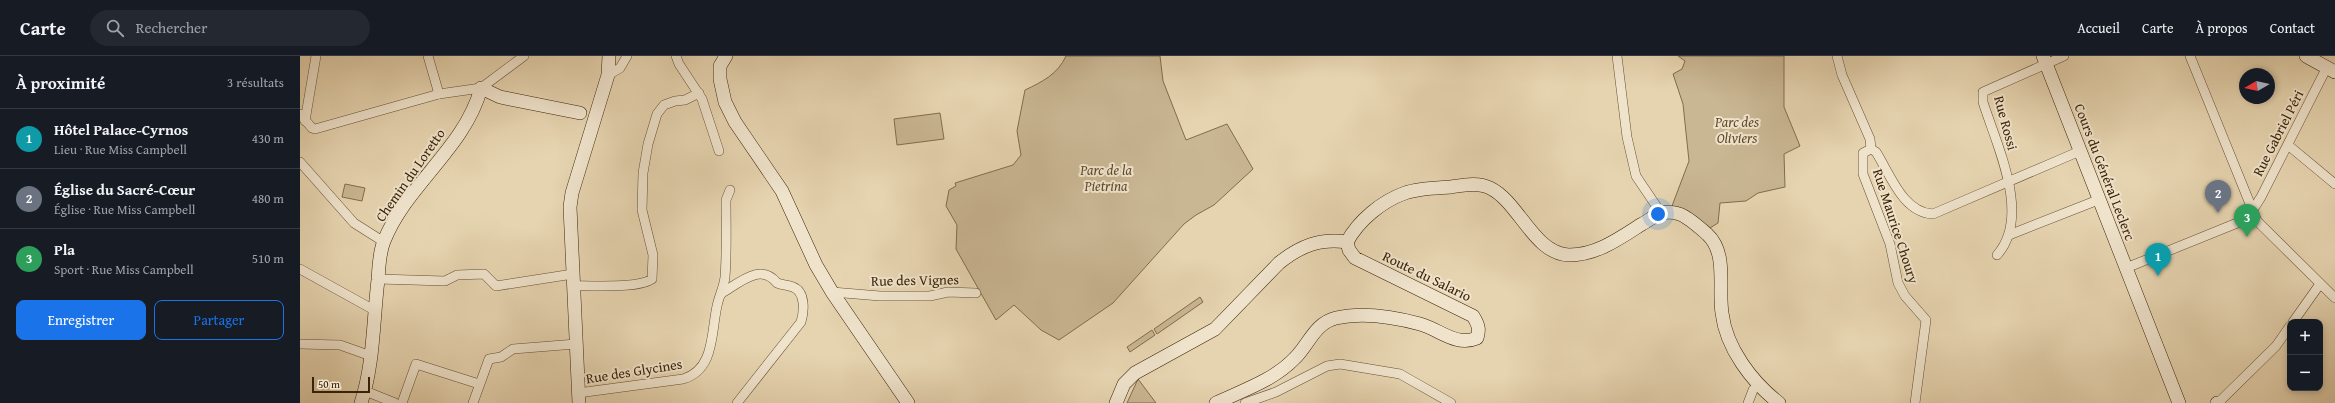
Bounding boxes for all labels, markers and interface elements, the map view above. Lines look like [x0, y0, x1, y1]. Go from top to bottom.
search box [90, 10, 370, 46]
text: Carte [20, 14, 66, 42]
icon: search [104, 17, 126, 39]
text: Rechercher [136, 17, 207, 38]
text: Accueil [2077, 18, 2120, 38]
text: Carte [2142, 18, 2174, 38]
text: À propos [2196, 18, 2248, 38]
text: Contact [2270, 18, 2315, 38]
north arrow [2239, 68, 2275, 104]
text: À proximité [16, 70, 105, 95]
text: 3 résultats [227, 73, 284, 92]
street label: Rue Gabriel Péri [2248, 86, 2308, 180]
street label: Rue Rossi [1989, 94, 2023, 152]
street label: Cours du Général Leclerc [2070, 101, 2140, 243]
park label: Parc des Oliviers [1714, 112, 1759, 148]
text: Hôtel Palace-Cyrnos [54, 119, 188, 140]
street label: Chemin du Loretto [370, 124, 450, 226]
text: 1 [26, 129, 32, 148]
text: 430 m [252, 129, 284, 148]
text: Lieu · Rue Miss Campbell [54, 140, 187, 159]
park label: Parc de la Pietrina [1079, 160, 1132, 196]
street label: Rue Maurice Choury [1868, 166, 1924, 286]
text: Église du Sacré-Cœur [54, 179, 195, 200]
pin: 2 [2205, 180, 2231, 213]
text: 2 [26, 189, 32, 208]
text: 480 m [252, 189, 284, 208]
text: Église · Rue Miss Campbell [54, 200, 195, 219]
your location [1648, 204, 1668, 224]
pin: 3 [2234, 204, 2260, 237]
text: Pla [54, 239, 75, 260]
pin: 1 [2145, 243, 2171, 276]
street label: Route du Salario [1379, 246, 1475, 306]
text: 3 [26, 249, 32, 268]
text: 510 m [252, 249, 284, 268]
text: Sport · Rue Miss Campbell [54, 260, 194, 279]
street label: Rue des Vignes [871, 269, 959, 291]
button: Enregistrer [16, 300, 146, 340]
button: Partager [154, 300, 284, 340]
map controls [2287, 319, 2323, 391]
button: + [2287, 319, 2323, 355]
street label: Rue des Glycines [584, 354, 684, 388]
button: − [2287, 355, 2323, 391]
scale bar [312, 375, 370, 394]
text: 50 m [318, 376, 340, 392]

